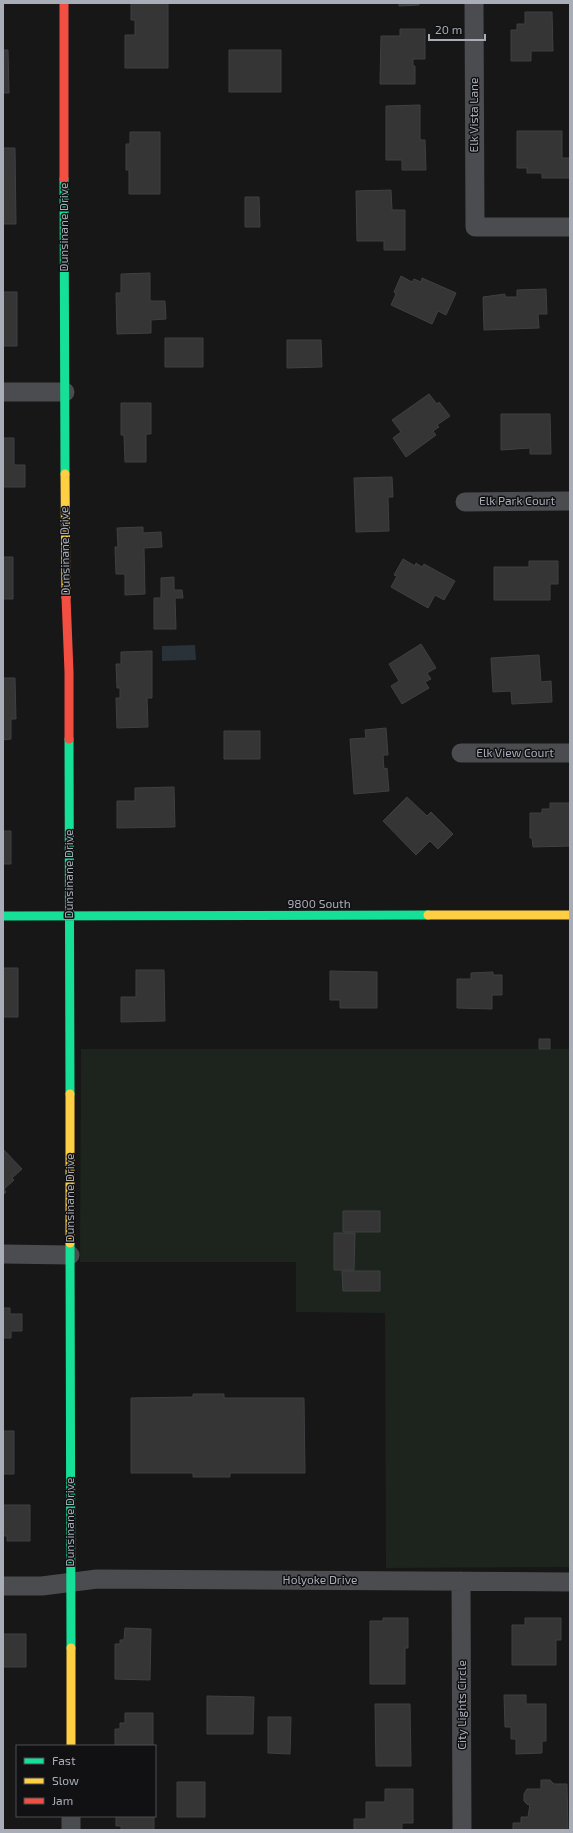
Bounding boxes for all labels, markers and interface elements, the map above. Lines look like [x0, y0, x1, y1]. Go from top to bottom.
scale bar [429, 16, 485, 42]
text: 20 m [435, 22, 462, 36]
street label: Elk Vista Lane [466, 77, 480, 153]
street label: Dunsinane Drive [56, 183, 70, 272]
street label: Elk Park Court [479, 493, 555, 507]
street label: Dunsinane Drive [56, 506, 72, 596]
street label: Elk View Court [476, 745, 554, 759]
street label: Dunsinane Drive [61, 830, 75, 919]
street label: 9800 South [287, 896, 351, 910]
street label: Dunsinane Drive [62, 1154, 76, 1243]
street label: Dunsinane Drive [62, 1478, 76, 1567]
street label: Holyoke Drive [283, 1572, 357, 1586]
street label: City Lights Circle [454, 1660, 468, 1750]
legend [16, 1745, 156, 1817]
text: Fast [52, 1753, 76, 1767]
text: Slow [52, 1773, 79, 1787]
text: Jam [52, 1793, 73, 1807]

